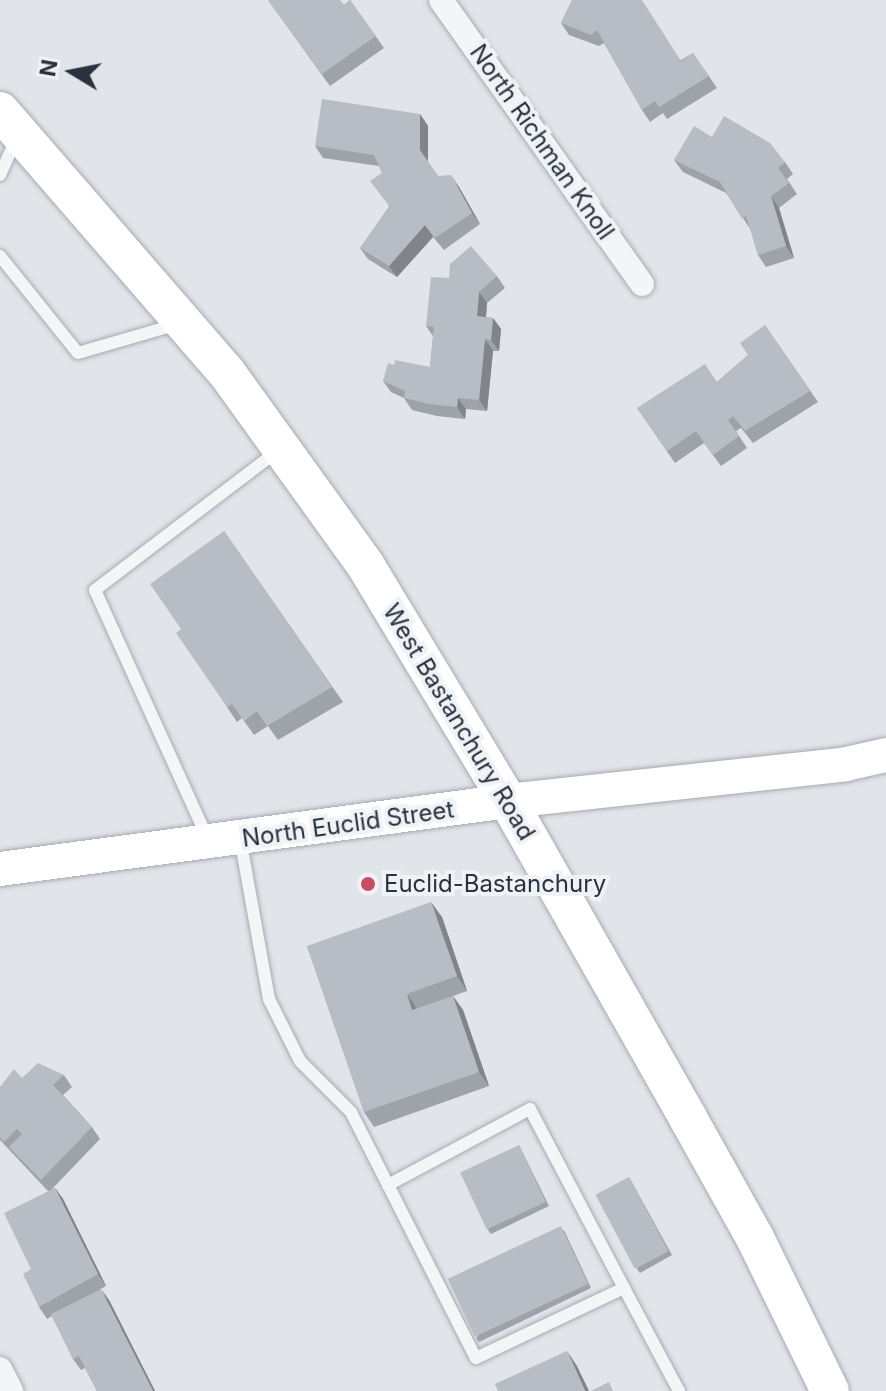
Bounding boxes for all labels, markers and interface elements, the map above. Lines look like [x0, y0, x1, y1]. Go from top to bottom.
north arrow [32, 32, 112, 112]
street label: North Richman Knoll [464, 39, 620, 245]
text: N [34, 57, 63, 78]
street label: West Bastanchury Road [377, 599, 541, 845]
street label: North Euclid Street [240, 795, 456, 853]
place label: Euclid-Bastanchury [384, 870, 606, 898]
marker: Euclid-Bastanchury [359, 875, 377, 893]

